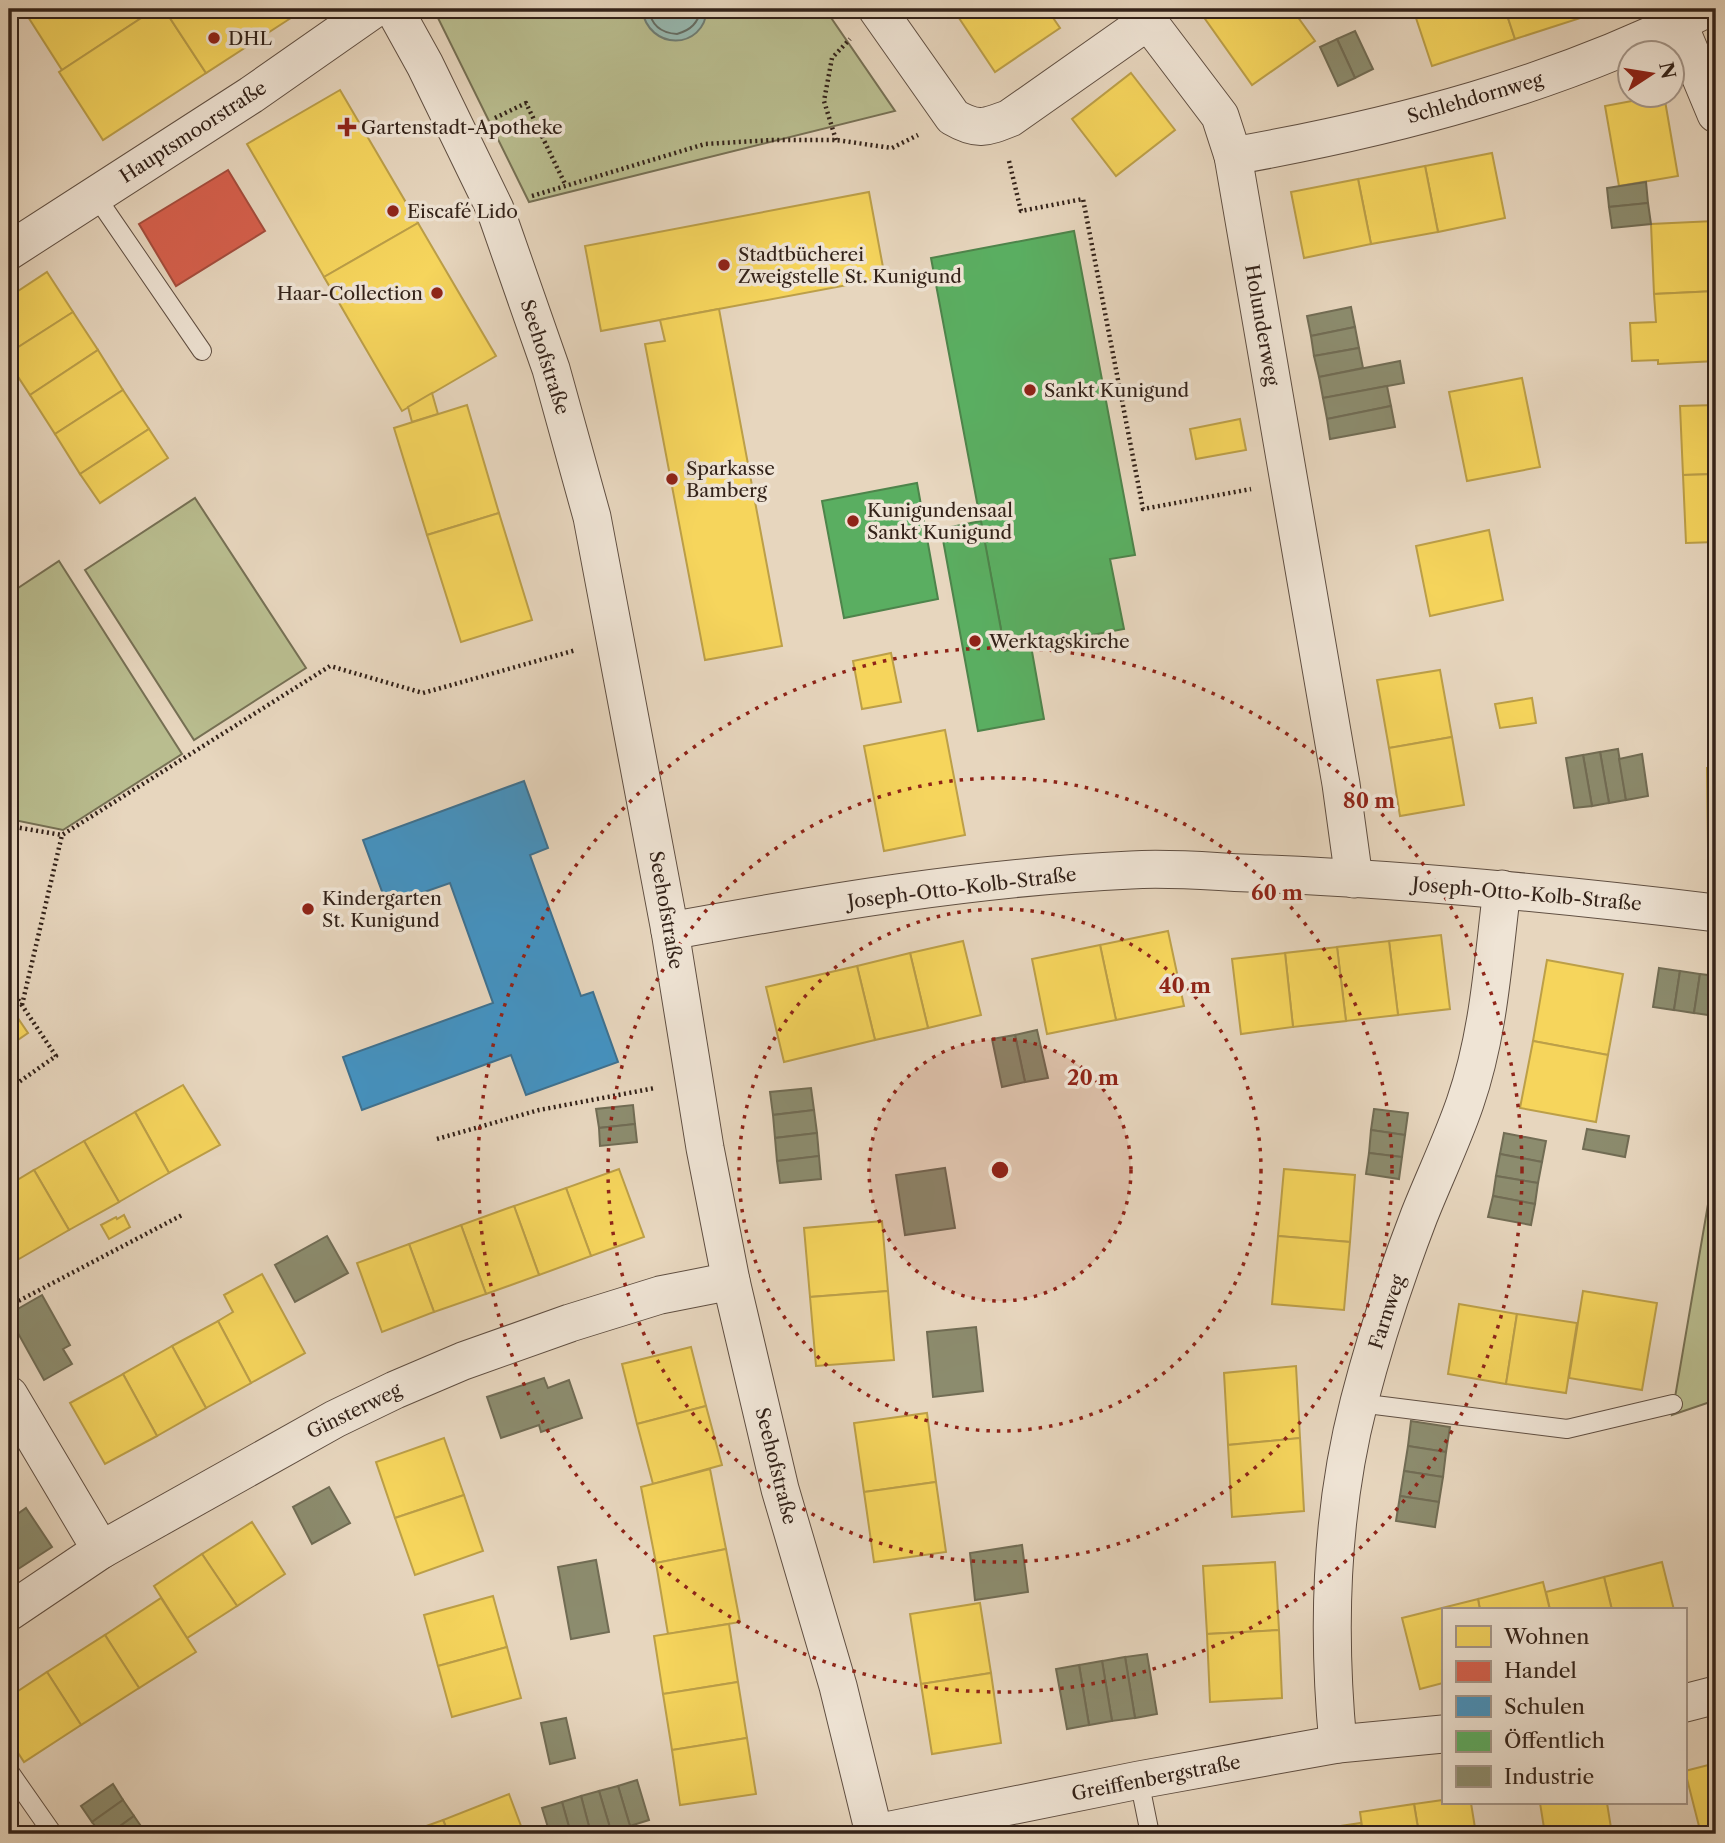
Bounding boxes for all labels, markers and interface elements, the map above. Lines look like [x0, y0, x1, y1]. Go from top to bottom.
place label: DHL [228, 27, 272, 50]
marker: DHL [206, 30, 222, 46]
north arrow [1616, 38, 1686, 108]
text: N [1654, 60, 1680, 81]
street label: Schlehdornweg [1405, 67, 1546, 128]
street label: Hauptsmoorstraße [115, 76, 271, 188]
place label: Gartenstadt-Apotheke [361, 116, 563, 139]
marker: Gartenstadt-Apotheke [339, 119, 355, 135]
place label: Eiscafé Lido [407, 200, 518, 223]
marker: Eiscafé Lido [385, 203, 401, 219]
place label: Stadtbücherei Zweigstelle St. Kunigund [738, 243, 962, 288]
marker: Stadtbücherei Zweigstelle St. Kunigund [716, 257, 732, 273]
street label: Holunderweg [1240, 263, 1284, 388]
place label: Haar-Collection [277, 282, 423, 305]
marker: Haar-Collection [429, 285, 445, 301]
street label: Seehofstraße [516, 297, 574, 417]
place label: Sankt Kunigund [1044, 379, 1190, 402]
marker: Sankt Kunigund [1022, 382, 1038, 398]
place label: Sparkasse Bamberg [686, 457, 775, 502]
marker: Sparkasse Bamberg [664, 471, 680, 487]
place label: Kunigundensaal Sankt Kunigund [867, 499, 1013, 544]
marker: Kunigundensaal Sankt Kunigund [845, 513, 861, 529]
place label: Werktagskirche [988, 630, 1130, 653]
marker: Werktagskirche [967, 633, 983, 649]
text: 80 m [1343, 788, 1395, 813]
street label: Seehofstraße [644, 849, 688, 971]
street label: Joseph-Otto-Kolb-Straße [843, 863, 1078, 914]
street label: Joseph-Otto-Kolb-Straße [1408, 872, 1643, 915]
text: 60 m [1251, 880, 1303, 905]
place label: Kindergarten St. Kunigund [322, 887, 442, 932]
marker: Kindergarten St. Kunigund [300, 901, 316, 917]
text: 40 m [1159, 973, 1211, 998]
text: 20 m [1067, 1065, 1119, 1090]
centre of rings [988, 1158, 1012, 1182]
street label: Farnweg [1364, 1271, 1410, 1352]
street label: Ginsterweg [303, 1378, 406, 1444]
street label: Seehofstraße [750, 1405, 802, 1527]
legend [1442, 1608, 1686, 1804]
text: Wohnen [1503, 1624, 1589, 1649]
text: Handel [1504, 1658, 1577, 1683]
text: Schulen [1504, 1694, 1585, 1719]
text: Öffentlich [1504, 1728, 1605, 1753]
street label: Greiffenbergstraße [1070, 1750, 1242, 1806]
text: Industrie [1504, 1764, 1594, 1789]

